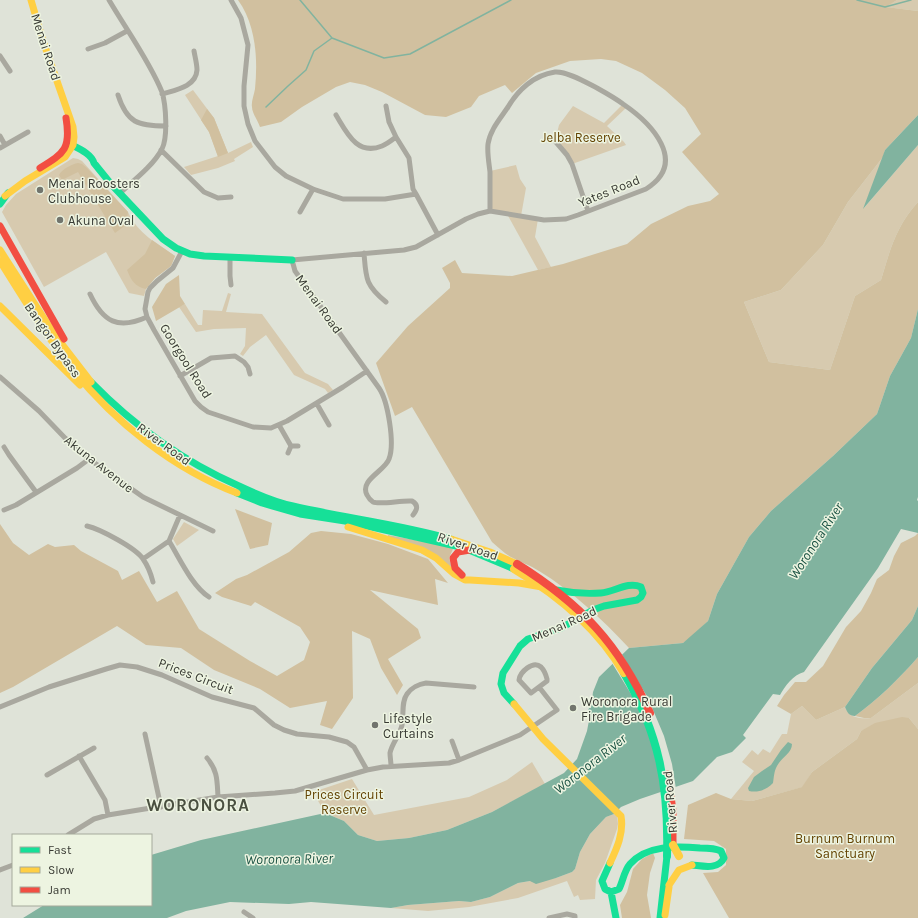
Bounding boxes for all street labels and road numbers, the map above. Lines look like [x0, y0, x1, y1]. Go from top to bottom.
street label: Menai Road [28, 12, 64, 82]
street label: Yates Road [576, 172, 642, 210]
street label: Menai Road [292, 271, 346, 337]
street label: Bangor Bypass [22, 300, 84, 380]
street label: Goorgool Road [157, 321, 215, 401]
street label: River Road [134, 419, 194, 469]
street label: Akuna Avenue [61, 432, 137, 496]
street label: River Road [436, 529, 500, 563]
street label: Menai Road [529, 603, 599, 645]
street label: Prices Circuit [156, 655, 236, 697]
street label: River Road [660, 770, 680, 834]

